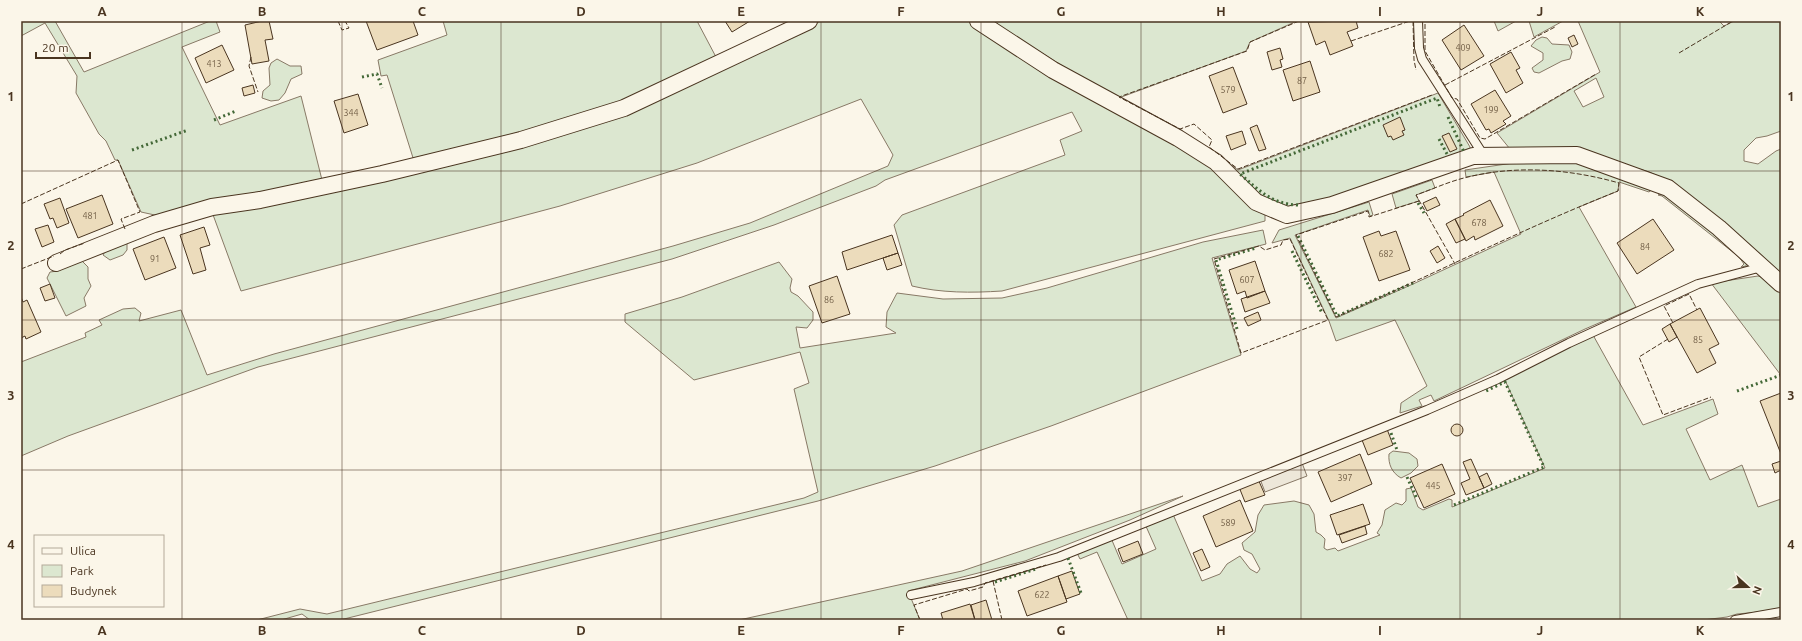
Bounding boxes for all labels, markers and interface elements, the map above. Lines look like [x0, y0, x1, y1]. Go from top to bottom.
text: A [97, 4, 107, 18]
text: B [258, 4, 267, 18]
text: C [418, 4, 427, 18]
text: D [576, 4, 586, 18]
text: E [737, 4, 745, 18]
text: F [897, 4, 905, 18]
text: G [1057, 4, 1066, 18]
text: H [1216, 4, 1226, 18]
text: I [1378, 4, 1382, 18]
text: J [1537, 4, 1543, 18]
text: K [1696, 4, 1705, 18]
scale bar [36, 34, 90, 60]
text: 20 m [42, 41, 69, 54]
house number: 409 [1455, 43, 1471, 53]
house number: 413 [206, 59, 222, 69]
house number: 87 [1297, 76, 1307, 86]
house number: 579 [1220, 85, 1236, 95]
text: 1 [7, 89, 15, 103]
text: 1 [1787, 89, 1795, 103]
house number: 199 [1483, 105, 1499, 115]
house number: 344 [343, 108, 359, 118]
house number: 481 [82, 211, 98, 221]
house number: 678 [1471, 218, 1487, 228]
text: 2 [7, 238, 15, 252]
text: 2 [1787, 238, 1795, 252]
house number: 84 [1640, 242, 1650, 252]
house number: 682 [1378, 249, 1394, 259]
house number: 91 [150, 254, 160, 264]
house number: 607 [1239, 275, 1255, 285]
house number: 86 [824, 295, 834, 305]
house number: 85 [1693, 335, 1703, 345]
text: 3 [7, 388, 15, 402]
text: 3 [1787, 388, 1795, 402]
house number: 397 [1337, 473, 1353, 483]
house number: 445 [1425, 481, 1441, 491]
house number: 589 [1220, 518, 1236, 528]
legend [34, 535, 164, 607]
text: 4 [7, 537, 15, 551]
text: 4 [1787, 537, 1795, 551]
text: Ulica [70, 544, 96, 557]
text: Park [70, 564, 94, 577]
north arrow [1728, 567, 1768, 607]
text: Budynek [70, 584, 117, 597]
text: N [1750, 585, 1764, 597]
house number: 622 [1034, 590, 1050, 600]
text: A [97, 623, 107, 637]
text: B [258, 623, 267, 637]
text: C [418, 623, 427, 637]
text: D [576, 623, 586, 637]
text: E [737, 623, 745, 637]
text: F [897, 623, 905, 637]
text: G [1057, 623, 1066, 637]
text: H [1216, 623, 1226, 637]
text: I [1378, 623, 1382, 637]
text: J [1537, 623, 1543, 637]
text: K [1696, 623, 1705, 637]

